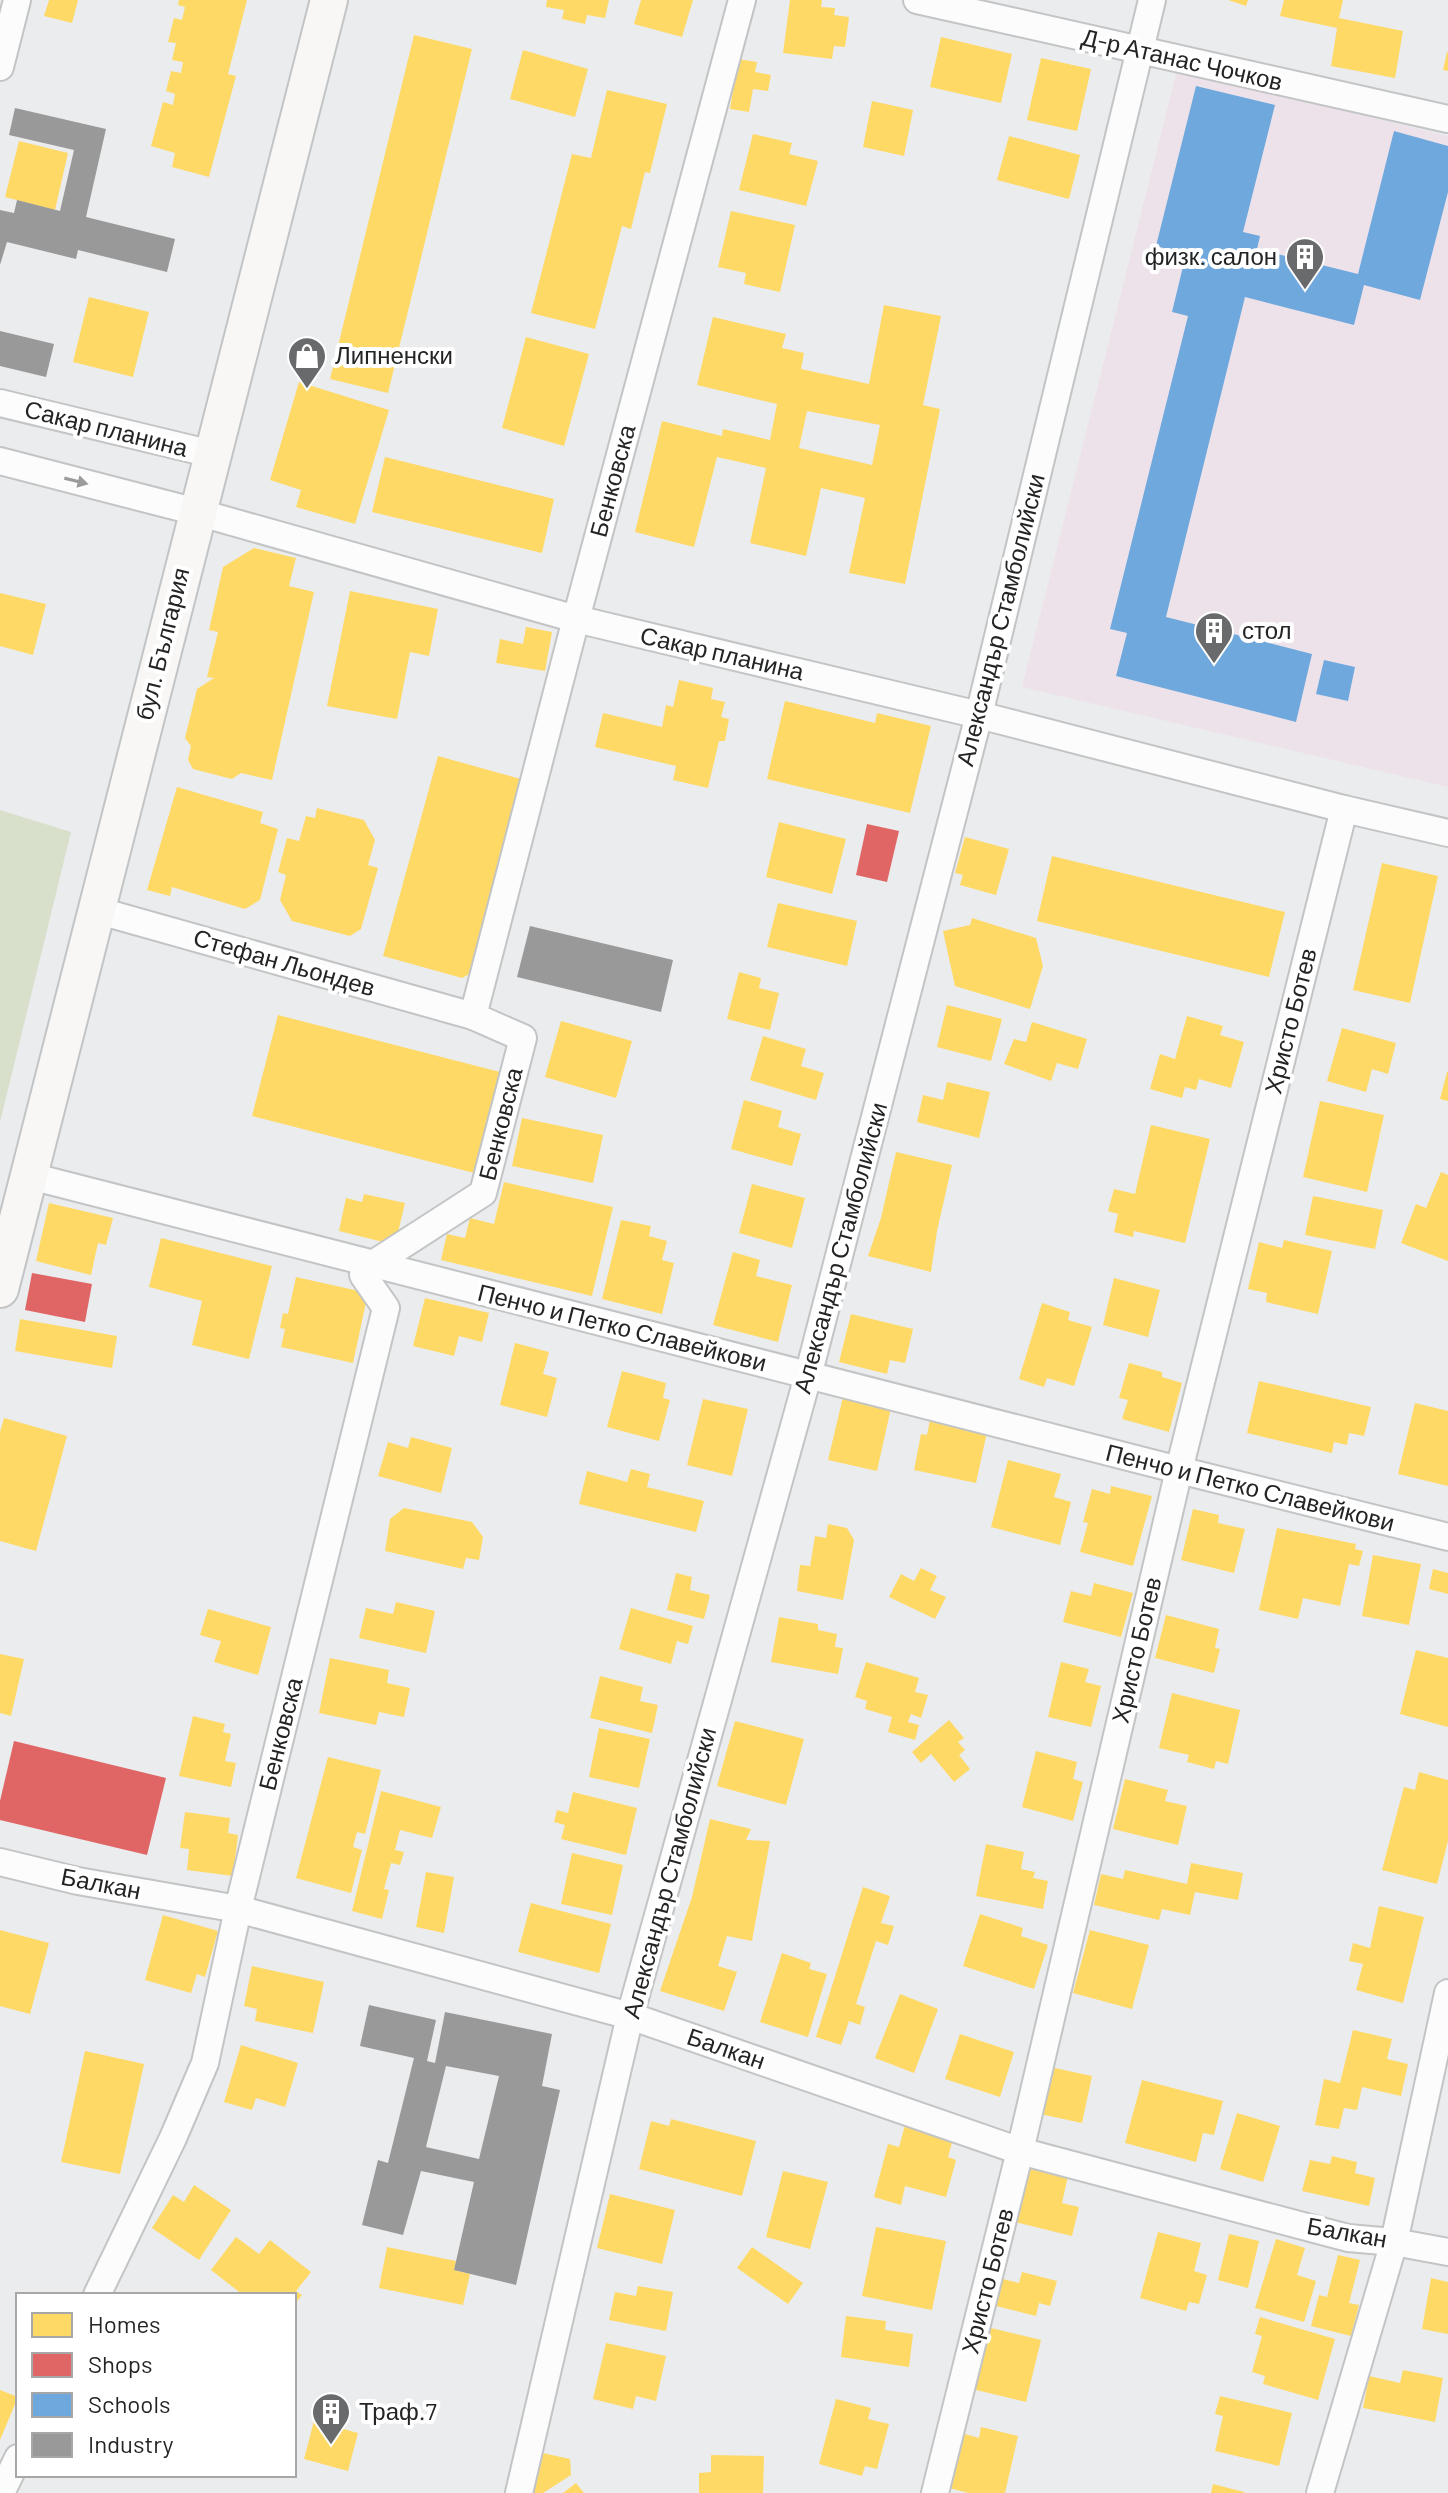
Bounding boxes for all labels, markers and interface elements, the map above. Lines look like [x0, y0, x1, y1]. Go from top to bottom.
street label: Д-р Атанас Чочков [1079, 21, 1285, 96]
building icon: физк. салон [1284, 236, 1326, 291]
place label: физк. салон [1145, 241, 1277, 270]
shop icon: Липненски [286, 335, 328, 390]
place label: Липненски [335, 340, 453, 369]
street label: Сакар планина [22, 393, 192, 462]
street label: Бенковска [583, 421, 641, 540]
street label: Александър Стамболийски [949, 470, 1050, 769]
one-way arrow [63, 475, 88, 487]
street label: бул. България [129, 564, 195, 723]
building icon: стол [1193, 610, 1235, 665]
place label: стол [1242, 615, 1292, 644]
street label: Сакар планина [638, 620, 808, 686]
street label: Стефан Льондев [190, 922, 379, 1001]
street label: Христо Ботев [1257, 945, 1322, 1096]
street label: Бенковска [472, 1064, 528, 1183]
street label: Александър Стамболийски [787, 1099, 892, 1396]
street label: Пенчо и Петко Славейкови [475, 1277, 770, 1376]
street label: Пенчо и Петко Славейкови [1103, 1437, 1398, 1536]
street label: Христо Ботев [1105, 1574, 1166, 1726]
street label: Бенковска [252, 1674, 308, 1793]
street label: Александър Стамболийски [616, 1724, 721, 2021]
street label: Балкан [59, 1861, 144, 1904]
street label: Балкан [684, 2021, 769, 2074]
street label: Христо Ботев [954, 2205, 1019, 2356]
street label: Балкан [1305, 2210, 1390, 2253]
legend [16, 2293, 296, 2477]
text: Homes [88, 2309, 161, 2338]
text: Shops [88, 2349, 153, 2378]
text: Schools [88, 2389, 171, 2418]
building icon: Траф.7 [310, 2391, 352, 2446]
place label: Траф.7 [359, 2396, 437, 2425]
text: Industry [88, 2429, 174, 2458]

